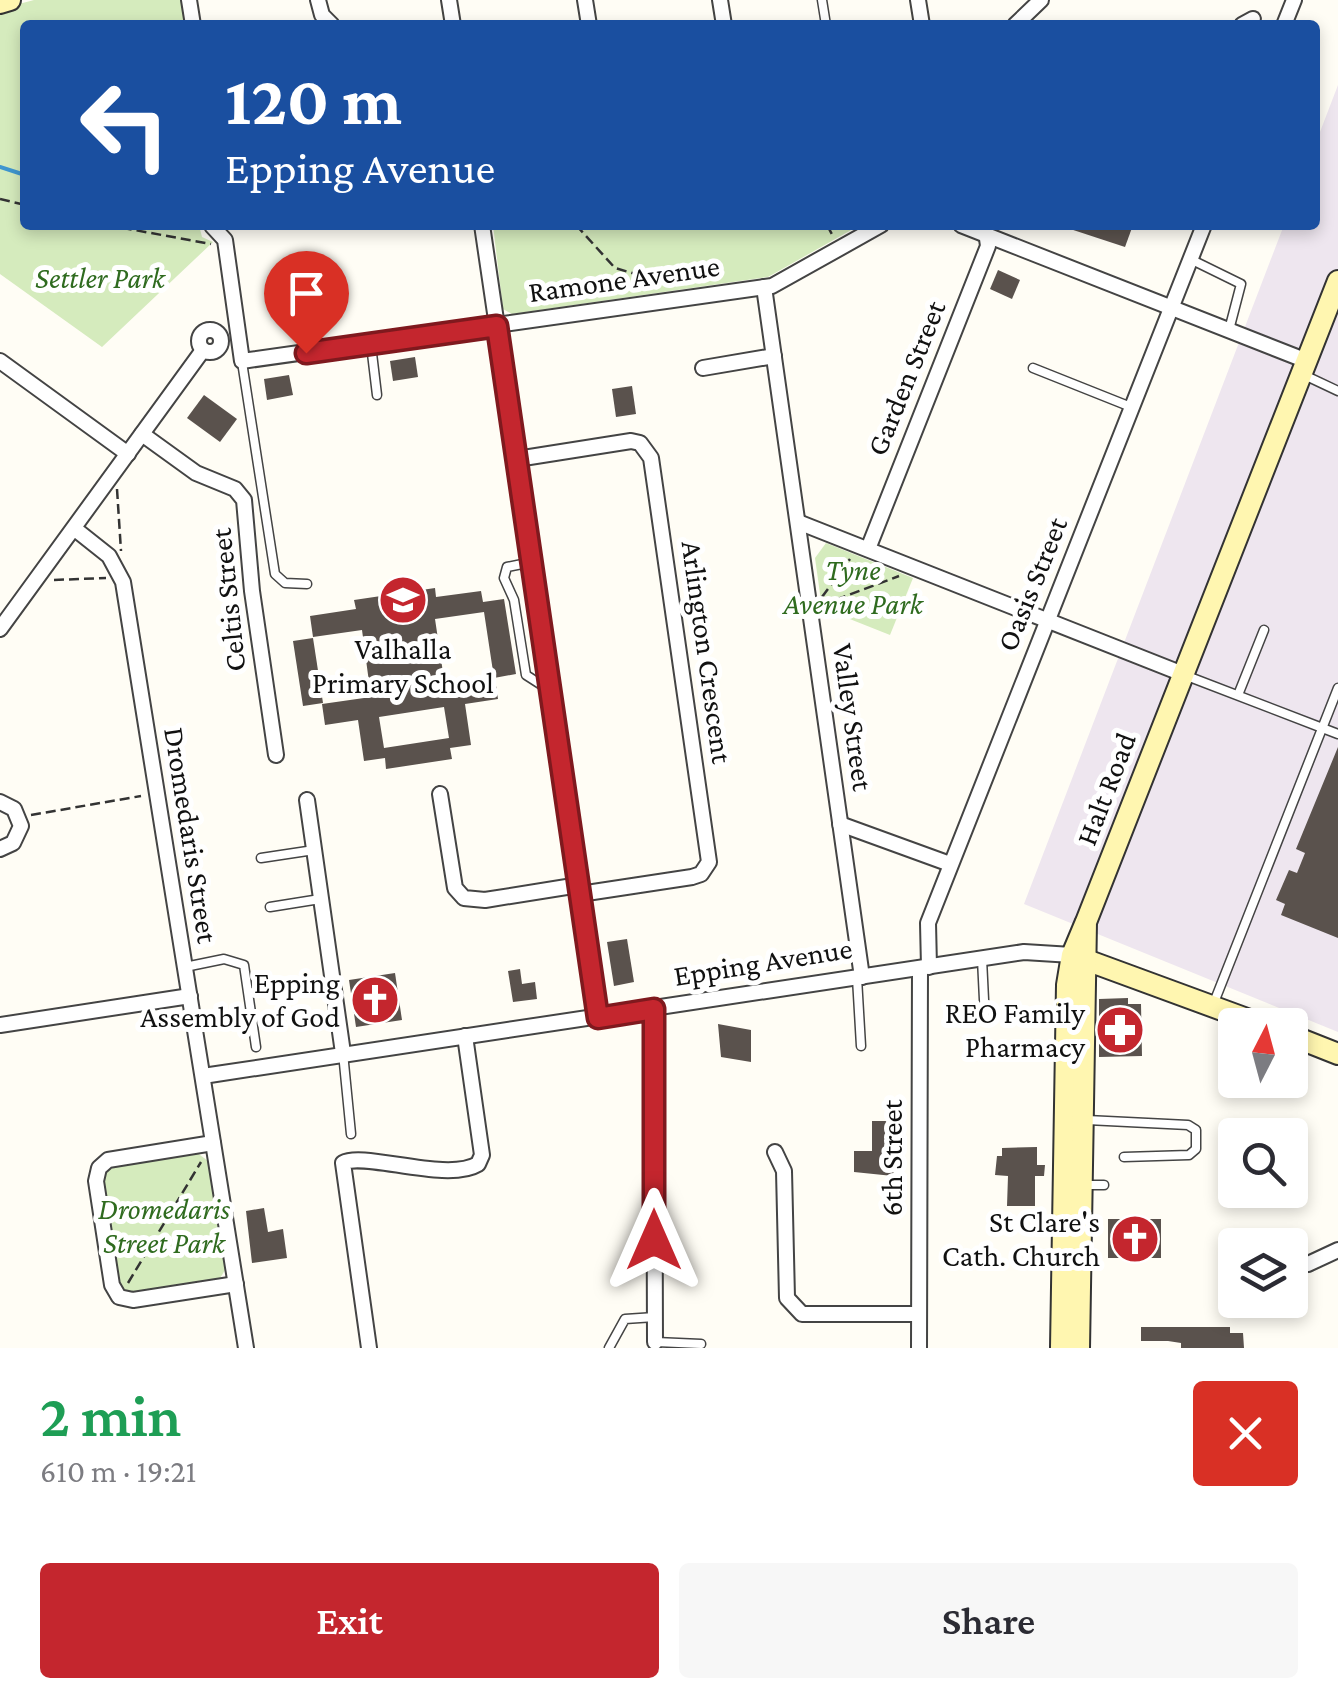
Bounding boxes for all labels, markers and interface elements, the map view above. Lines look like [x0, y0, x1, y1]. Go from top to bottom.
icon: left [60, 60, 190, 190]
text: 120 m [225, 61, 402, 139]
text: Epping Avenue [225, 143, 495, 193]
street label: Ramone Avenue [526, 249, 722, 308]
pin [264, 251, 349, 354]
park label: Settler Park [35, 261, 167, 294]
icon: arrive [279, 266, 334, 321]
street label: Garden Street [860, 295, 952, 460]
street label: Oasis Street [990, 511, 1074, 656]
street label: Celtis Street [203, 526, 251, 673]
street label: Arlington Crescent [675, 539, 740, 767]
park label: Tyne Avenue Park [781, 553, 925, 620]
school or university icon: Valhalla Primary School [377, 574, 429, 626]
place label: Valhalla Primary School [312, 632, 494, 700]
street label: Valley Street [826, 641, 880, 794]
street label: Dromedaris Street [158, 725, 225, 946]
street label: Halt Road [1069, 728, 1142, 850]
street label: Epping Avenue [671, 931, 855, 993]
place label: Epping Assembly of God [140, 966, 340, 1034]
church icon: Epping Assembly of God [349, 974, 401, 1026]
place label: REO Family Pharmacy [945, 996, 1085, 1064]
pharmacy icon: REO Family Pharmacy [1094, 1004, 1146, 1056]
north arrow [1218, 1008, 1308, 1098]
map controls [1218, 1008, 1308, 1318]
street label: 6th Street [875, 1098, 908, 1217]
button: search [1218, 1118, 1308, 1208]
position arrow [602, 1188, 706, 1292]
park label: Dromedaris Street Park [98, 1192, 231, 1259]
place label: St Clare's Cath. Church [942, 1205, 1100, 1272]
church icon: St Clare's Cath. Church [1109, 1213, 1161, 1265]
button: layers [1218, 1228, 1308, 1318]
button: close [1193, 1381, 1298, 1486]
text: 2 min [40, 1382, 181, 1449]
text: 610 m · 19:21 [40, 1453, 196, 1489]
button: Exit [40, 1563, 659, 1678]
button: Share [679, 1563, 1298, 1678]

